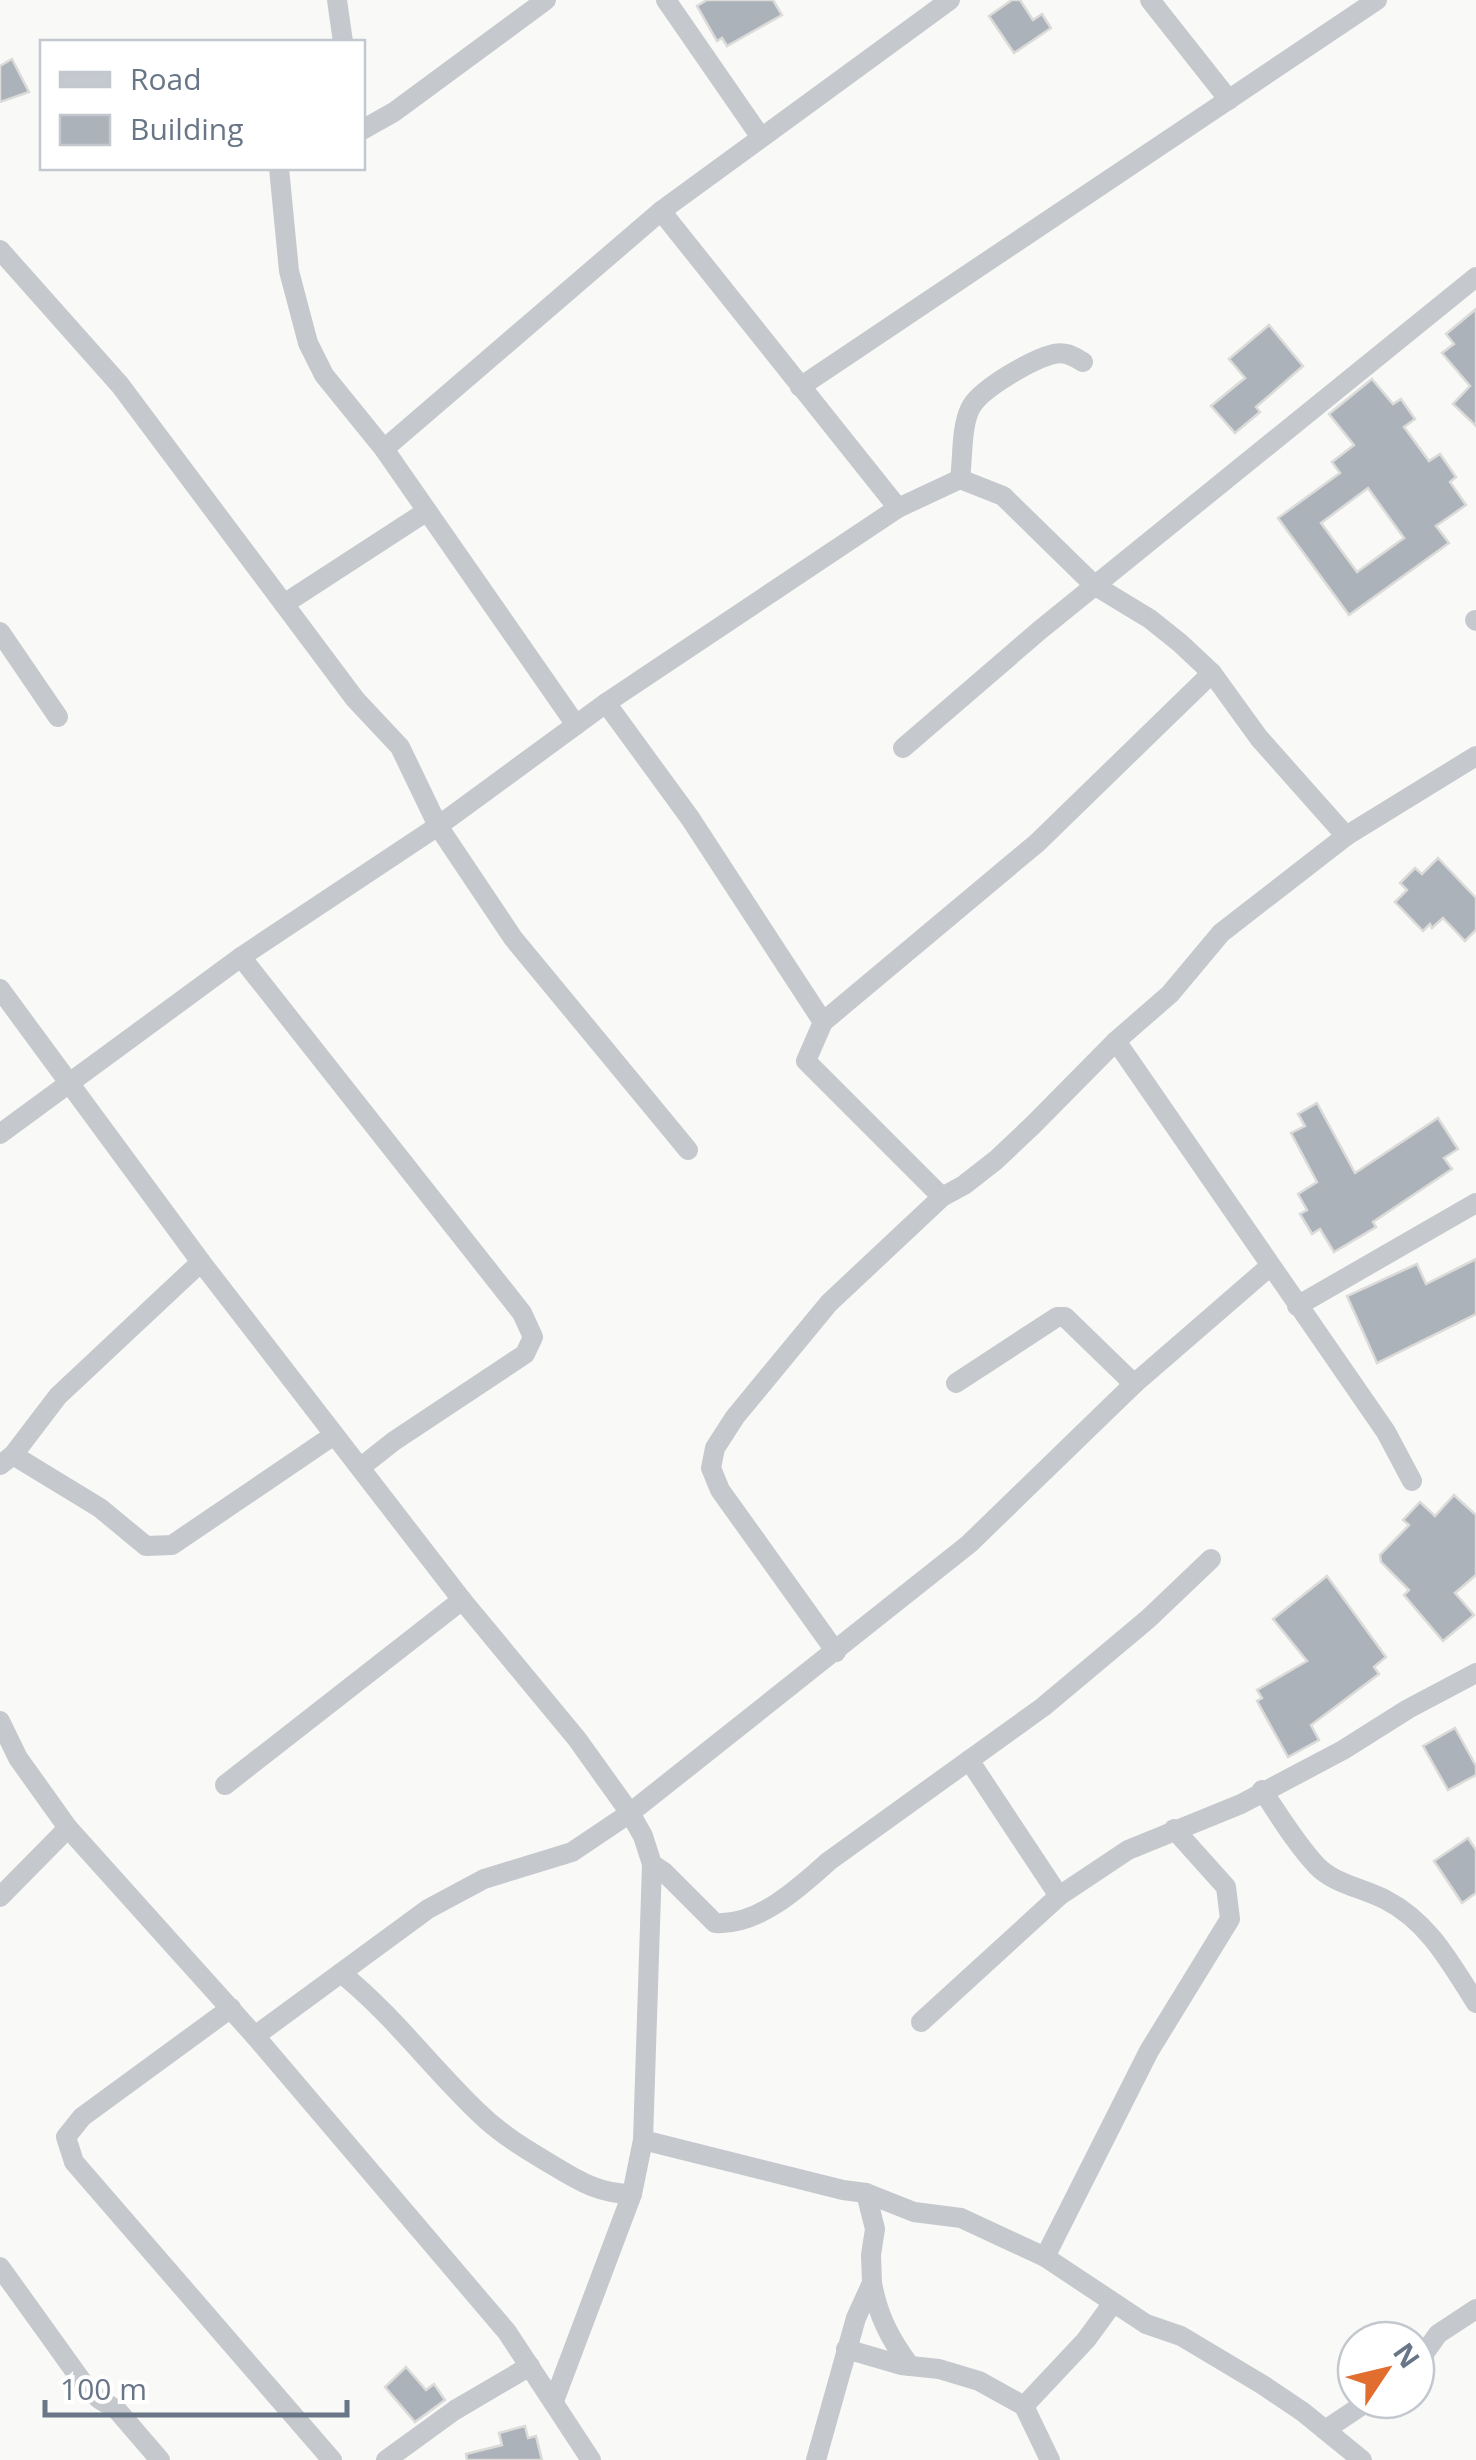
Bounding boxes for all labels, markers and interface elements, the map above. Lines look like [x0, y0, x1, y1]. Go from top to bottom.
legend [40, 40, 365, 170]
text: Road [130, 58, 202, 99]
text: Building [130, 108, 244, 149]
north arrow [1336, 2320, 1436, 2420]
text: N [1385, 2335, 1429, 2375]
scale bar [45, 2355, 348, 2417]
text: 100 m [60, 2368, 147, 2409]

